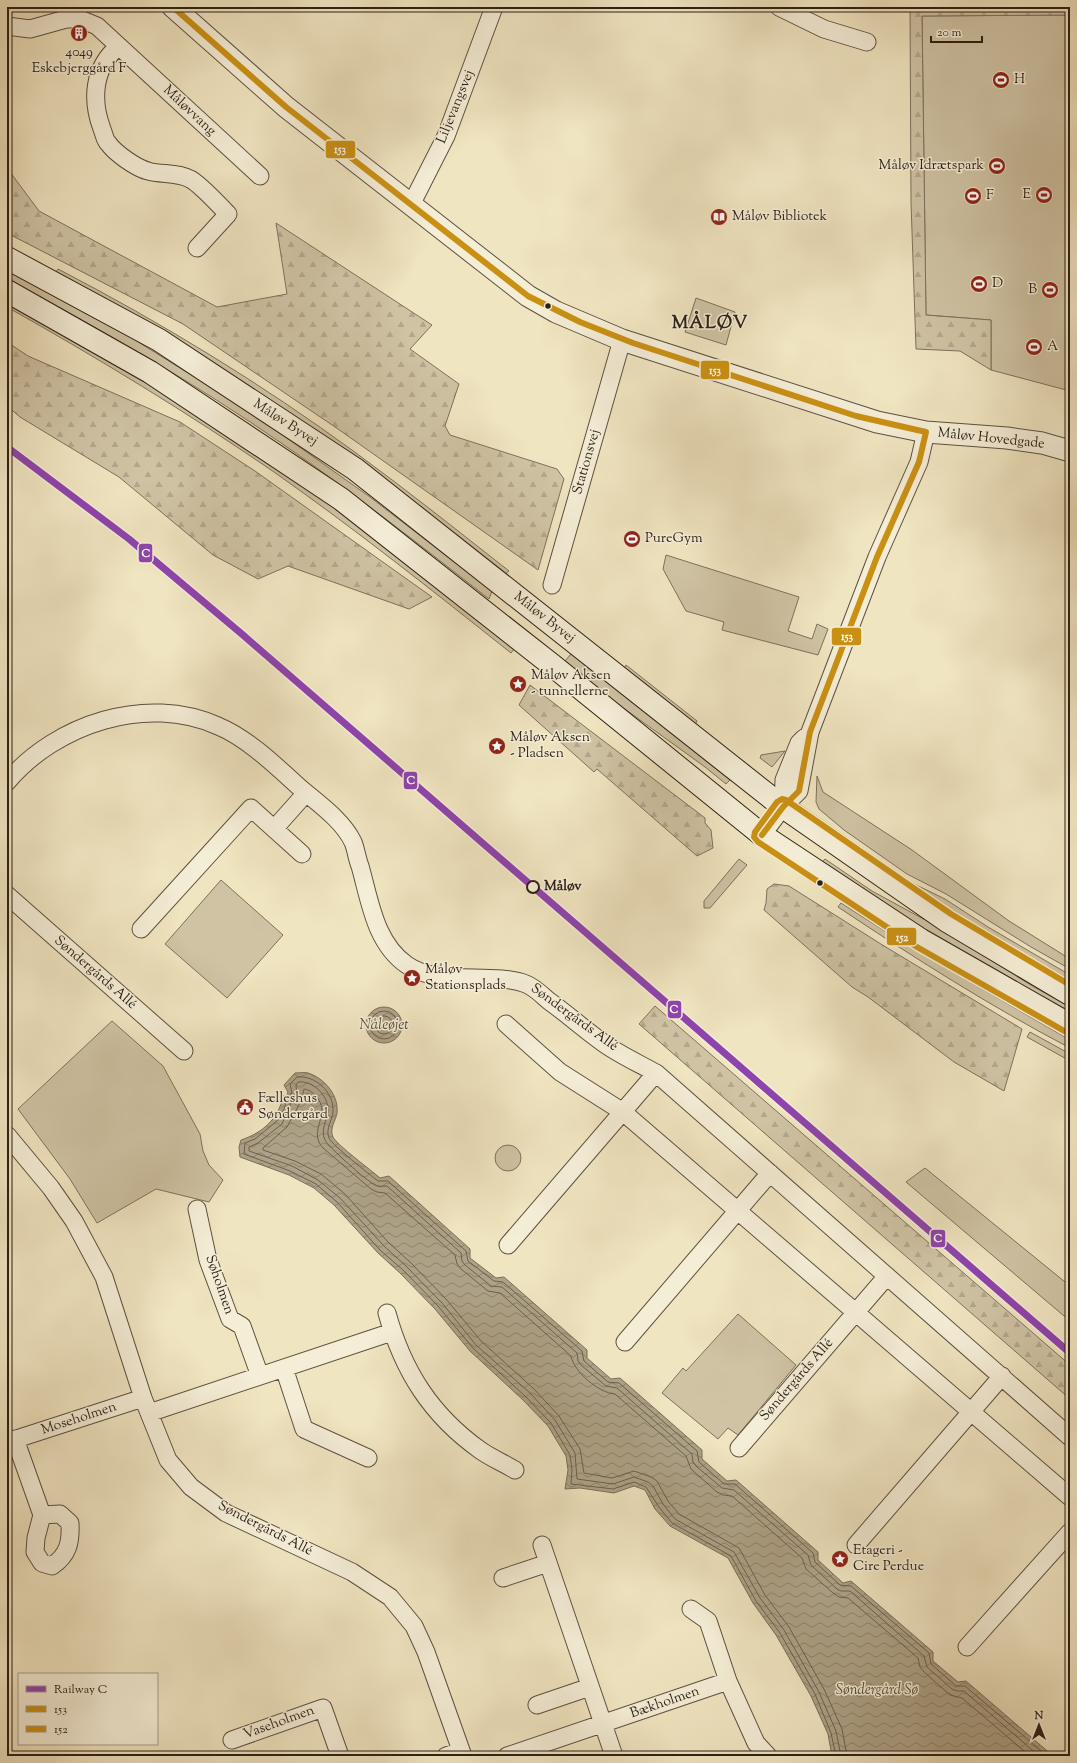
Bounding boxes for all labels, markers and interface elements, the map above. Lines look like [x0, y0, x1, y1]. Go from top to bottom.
scale bar [931, 18, 982, 44]
building icon: 4049 Eskebjerggård F [69, 23, 89, 43]
text: 20 m [937, 24, 962, 42]
place label: 4049 Eskebjerggård F [32, 43, 127, 79]
street label: Liljevangsvej [432, 67, 480, 147]
sports icon: H [991, 70, 1011, 90]
place label: H [1014, 70, 1025, 90]
street label: Måløvvang [158, 81, 220, 141]
line badge: 153 [325, 140, 356, 159]
text: 153 [333, 142, 347, 158]
place label: Måløv Idrætspark [879, 156, 984, 176]
sports icon: Måløv Idrætspark [987, 156, 1007, 176]
place label: E [1023, 185, 1032, 205]
sports icon: E [1034, 185, 1054, 205]
sports icon: F [963, 186, 983, 206]
place label: F [986, 186, 994, 206]
library icon: Måløv Bibliotek [709, 207, 729, 227]
place label: Måløv Bibliotek [732, 207, 828, 227]
sports icon: D [969, 274, 989, 294]
place label: D [992, 274, 1003, 294]
place label: B [1028, 280, 1037, 300]
sports icon: B [1040, 280, 1060, 300]
unlabelled marker [543, 301, 553, 311]
district label: MÅLØV [672, 310, 748, 337]
sports icon: A [1024, 337, 1044, 357]
place label: A [1047, 337, 1059, 357]
line badge: 153 [700, 360, 730, 380]
text: 153 [708, 363, 722, 379]
street label: Måløv Byvej [249, 395, 321, 451]
street label: Måløv Hovedgade [936, 423, 1046, 455]
street label: Stationsvej [568, 427, 606, 497]
sports icon: PureGym [622, 529, 642, 549]
place label: PureGym [645, 529, 703, 549]
line badge: C [138, 543, 153, 563]
text: C [142, 546, 151, 562]
street label: Måløv Byvej [509, 587, 579, 649]
line badge: 153 [831, 627, 862, 646]
text: 153 [840, 629, 854, 645]
place label: Måløv Aksen - tunnellerne [531, 666, 611, 702]
place icon: Måløv Aksen - tunnellerne [508, 674, 528, 694]
place label: Måløv Aksen - Pladsen [510, 728, 590, 764]
place icon: Måløv Aksen - Pladsen [487, 736, 507, 756]
line badge: C [403, 771, 418, 790]
text: C [407, 773, 416, 789]
place label: Måløv [544, 877, 582, 897]
unlabelled marker [815, 878, 825, 888]
marker: Måløv [526, 880, 540, 894]
line badge: 152 [886, 927, 917, 946]
text: 152 [895, 930, 909, 946]
street label: Søndergårds Allé [49, 931, 141, 1015]
place label: Måløv Stationsplads [425, 960, 506, 996]
place icon: Måløv Stationsplads [402, 968, 422, 988]
street label: Søndergårds Allé [526, 979, 622, 1057]
line badge: C [667, 1000, 682, 1019]
text: C [670, 1002, 679, 1018]
water label: Nåleøjet [359, 1015, 409, 1036]
place label: Fælleshus Søndergård [258, 1089, 328, 1125]
public building icon: Fælleshus Søndergård [235, 1097, 255, 1117]
line badge: C [930, 1229, 946, 1248]
text: C [934, 1231, 943, 1247]
street label: Søholmen [199, 1253, 239, 1317]
street label: Søndergårds Allé [755, 1334, 839, 1426]
street label: Moseholmen [39, 1397, 119, 1441]
street label: Søndergårds Allé [214, 1496, 316, 1562]
place label: Etageri - Cire Perdue [853, 1541, 924, 1577]
place icon: Etageri - Cire Perdue [830, 1549, 850, 1569]
legend [18, 1673, 158, 1745]
water label: Søndergård Sø [836, 1680, 918, 1701]
text: Railway C [54, 1681, 107, 1699]
street label: Bækholmen [628, 1682, 702, 1724]
text: 153 [54, 1701, 67, 1719]
street label: Vaseholmen [240, 1701, 318, 1745]
north arrow [1019, 1705, 1059, 1745]
text: N [1034, 1708, 1044, 1724]
text: 152 [54, 1721, 68, 1739]

